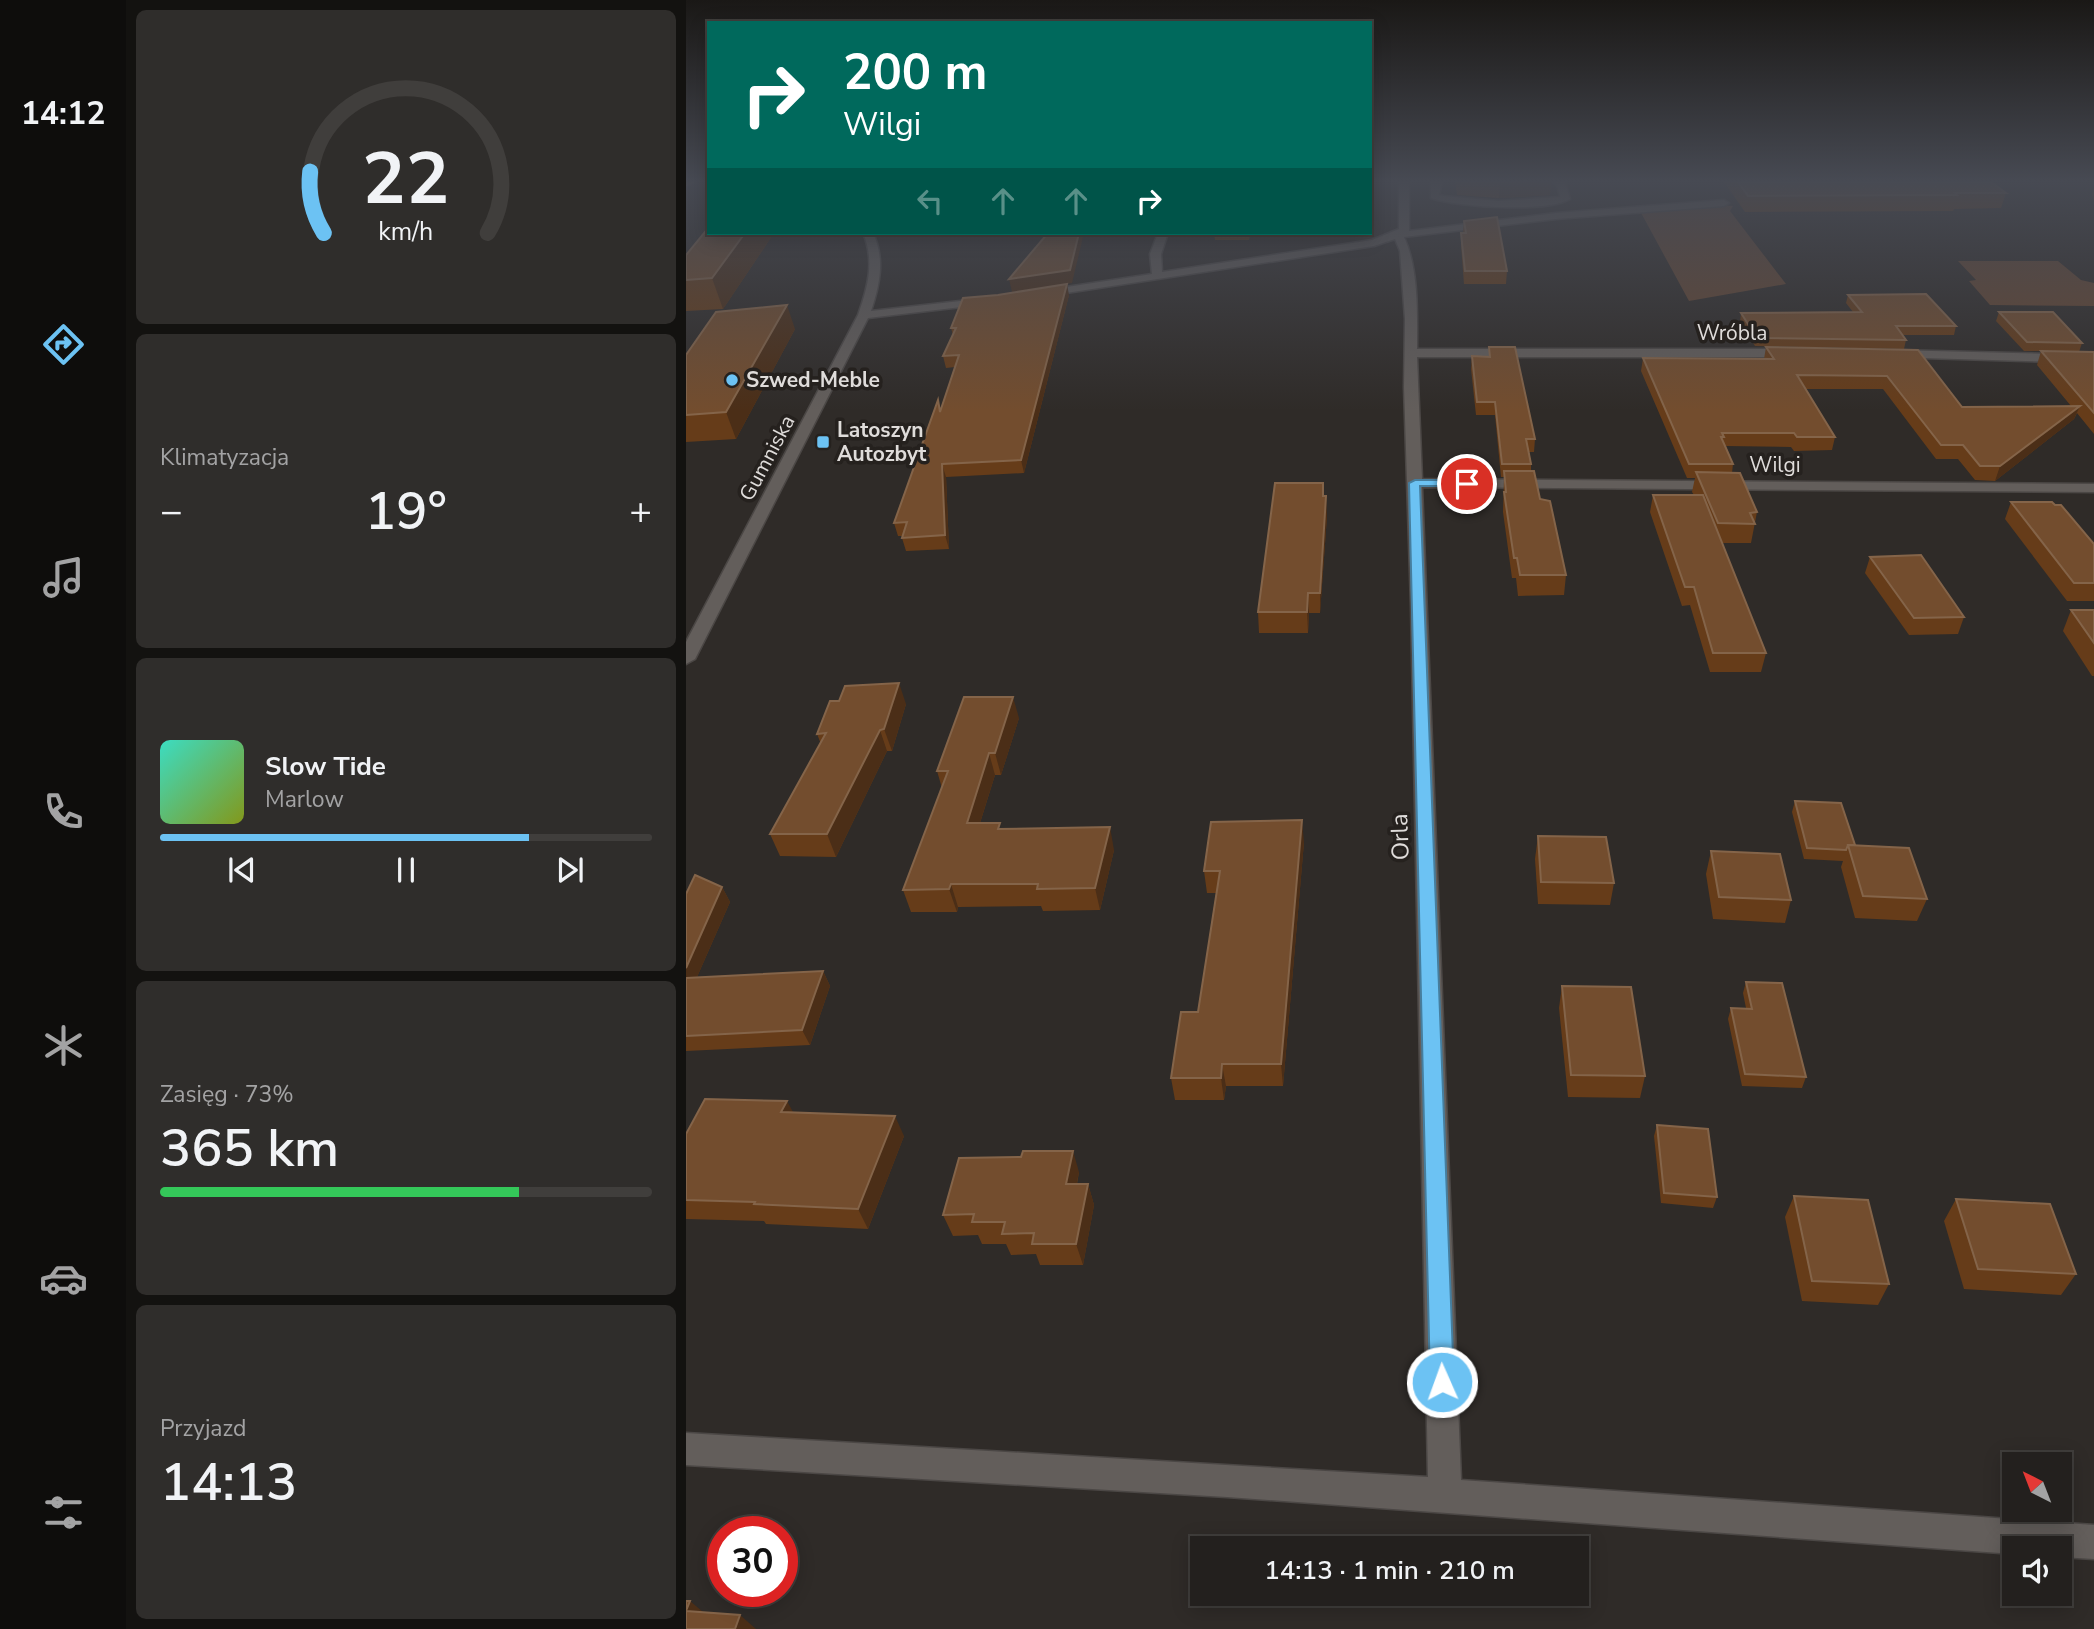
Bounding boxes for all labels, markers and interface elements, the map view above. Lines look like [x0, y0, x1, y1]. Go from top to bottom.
text: 200 m [843, 39, 987, 106]
icon: right [728, 49, 819, 140]
text: 14:12 [21, 92, 105, 135]
text: Wilgi [843, 103, 921, 146]
text: 22 [362, 129, 450, 229]
icon: left [911, 182, 949, 220]
icon: ahead [984, 182, 1022, 220]
icon: ahead [1057, 182, 1095, 220]
icon: right [1130, 182, 1168, 220]
text: km/h [378, 215, 434, 249]
street label: Wróbla [1697, 319, 1767, 347]
icon: directions [39, 320, 88, 369]
place label: Szwed-Meble [746, 366, 880, 394]
marker: Szwed-Meble [724, 372, 740, 388]
street label: Gumniska [733, 410, 801, 506]
place label: Latoszyn Autozbyt [837, 416, 927, 468]
marker: Latoszyn Autozbyt [815, 434, 831, 450]
text: Klimatyzacja [160, 442, 289, 473]
street label: Wilgi [1749, 451, 1801, 479]
pin [1437, 454, 1497, 514]
icon: arrive [1448, 465, 1486, 503]
text: 19° [365, 476, 447, 547]
text: − [160, 486, 183, 537]
text: + [629, 486, 652, 537]
icon: music [39, 553, 88, 602]
text: Slow Tide [265, 749, 386, 784]
text: Marlow [265, 784, 344, 815]
icon: phone [39, 787, 88, 836]
street label: Orla [1383, 813, 1417, 861]
icon: previous [223, 851, 261, 889]
icon: pause [387, 851, 425, 889]
icon: next [551, 851, 589, 889]
icon: climate [39, 1021, 88, 1070]
text: Zasięg · 73% [160, 1079, 294, 1110]
text: 365 km [160, 1113, 339, 1184]
icon: car [39, 1254, 88, 1303]
position arrow [1405, 1345, 1479, 1419]
text: Przyjazd [160, 1413, 246, 1444]
text: 14:13 [160, 1447, 297, 1518]
north arrow [2002, 1452, 2072, 1522]
map controls [2002, 1452, 2072, 1606]
icon: filters [39, 1488, 88, 1537]
speed limit sign: 30 [707, 1516, 798, 1607]
button: sound [2002, 1536, 2072, 1606]
text: 14:13 · 1 min · 210 m [1264, 1553, 1515, 1588]

